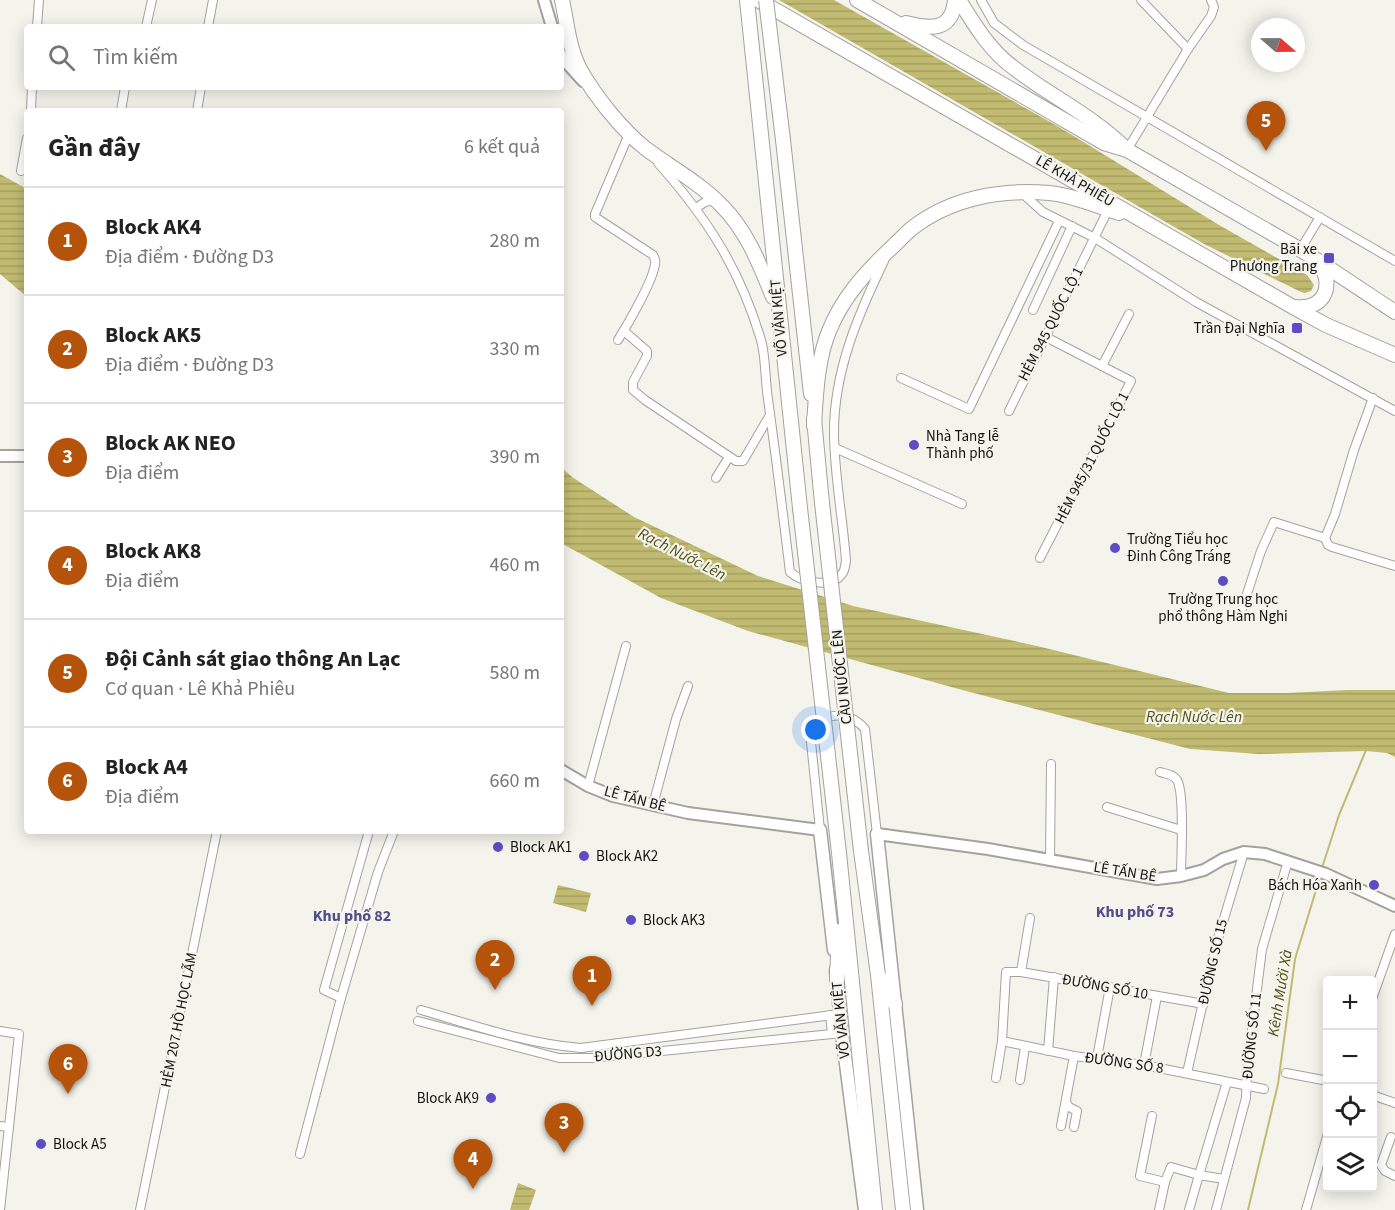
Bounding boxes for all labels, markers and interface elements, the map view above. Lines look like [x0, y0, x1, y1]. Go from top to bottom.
north arrow [1251, 18, 1305, 72]
search box [24, 24, 564, 90]
icon: search [45, 41, 78, 74]
text: Tìm kiếm [93, 41, 178, 73]
pin: 5 [1246, 102, 1286, 151]
text: Gần đây [48, 129, 141, 166]
text: 6 kết quả [464, 133, 540, 161]
street label: LÊ KHẢ PHIÊU [1032, 150, 1118, 212]
text: Block AK4 [105, 211, 201, 243]
text: 1 [62, 227, 73, 255]
text: 280 m [490, 227, 540, 255]
place label: Bãi xe Phương Trang [1230, 239, 1317, 277]
text: Địa điểm · Đường D3 [105, 243, 274, 271]
marker: Bãi xe Phương Trang [1322, 251, 1336, 265]
street label: HẺM 945 QUỐC LỘ 1 [1013, 263, 1089, 385]
street label: VÕ VĂN KIỆT [765, 278, 793, 358]
place label: Trần Đại Nghĩa [1194, 318, 1285, 339]
text: Block AK5 [105, 319, 201, 351]
marker: Trần Đại Nghĩa [1290, 321, 1304, 335]
text: 2 [62, 335, 73, 363]
text: 330 m [490, 335, 540, 363]
text: Địa điểm · Đường D3 [105, 351, 274, 379]
street label: HẺM 945/31 QUỐC LỘ 1 [1050, 388, 1134, 528]
place label: Nhà Tang lễ Thành phố [926, 426, 999, 464]
text: Block AK NEO [105, 427, 236, 459]
marker: Nhà Tang lễ Thành phố [907, 438, 921, 452]
text: 3 [62, 443, 73, 471]
text: 390 m [490, 443, 540, 471]
text: Địa điểm [105, 459, 179, 487]
water label: Rạch Nước Lên [634, 522, 730, 586]
place label: Trường Tiểu học Đinh Công Tráng [1127, 529, 1231, 567]
text: Block AK8 [105, 535, 201, 567]
marker: Trường Tiểu học Đinh Công Tráng [1108, 541, 1122, 555]
text: 4 [62, 551, 73, 579]
text: 460 m [490, 551, 540, 579]
text: Địa điểm [105, 567, 179, 595]
marker: Trường Trung học phổ thông Hàm Nghi [1216, 574, 1230, 588]
place label: Trường Trung học phổ thông Hàm Nghi [1158, 589, 1288, 627]
street label: CẦU NƯỚC LÊN [827, 629, 857, 725]
text: Đội Cảnh sát giao thông An Lạc [105, 643, 401, 675]
text: 5 [62, 659, 73, 687]
text: 580 m [490, 659, 540, 687]
text: Cơ quan · Lê Khả Phiêu [105, 675, 295, 703]
water label: Rạch Nước Lên [1146, 706, 1242, 728]
your location [801, 715, 830, 744]
text: Block A4 [105, 751, 188, 783]
text: 6 [62, 767, 73, 795]
text: 660 m [490, 767, 540, 795]
street label: LÊ TẤN BÊ [602, 781, 668, 817]
text: Địa điểm [105, 783, 179, 811]
place label: Block AK1 [510, 837, 572, 858]
marker: Block AK1 [491, 840, 505, 854]
place label: Block AK2 [596, 846, 658, 867]
marker: Block AK2 [577, 849, 591, 863]
street label: LÊ TẤN BÊ [1092, 857, 1158, 887]
place label: Bách Hóa Xanh [1268, 875, 1362, 896]
marker: Bách Hóa Xanh [1367, 878, 1381, 892]
district label: Khu phố 73 [1096, 901, 1174, 923]
district label: Khu phố 82 [313, 905, 391, 927]
place label: Block AK3 [643, 910, 705, 931]
marker: Block AK3 [624, 913, 638, 927]
street label: ĐƯỜNG SỐ 15 [1193, 917, 1233, 1007]
pin: 2 [476, 940, 514, 990]
water label: Kênh Mười Xà [1262, 948, 1298, 1038]
street label: HẺM 207 HỒ HỌC LÃM [156, 951, 202, 1089]
pin: 1 [572, 956, 612, 1006]
street label: ĐƯỜNG SỐ 10 [1060, 969, 1150, 1005]
map controls [1323, 976, 1377, 1192]
button: + [1323, 976, 1377, 1030]
street label: VÕ VĂN KIỆT [827, 980, 855, 1060]
street label: ĐƯỜNG SỐ 11 [1237, 992, 1267, 1080]
button: − [1323, 1030, 1377, 1084]
street label: ĐƯỜNG D3 [593, 1041, 663, 1067]
pin: 6 [48, 1044, 88, 1094]
street label: ĐƯỜNG SỐ 8 [1083, 1047, 1165, 1079]
button: locate [1323, 1084, 1377, 1138]
place label: Block AK9 [417, 1088, 479, 1109]
marker: Block AK9 [484, 1091, 498, 1105]
pin: 3 [544, 1104, 584, 1153]
place label: Block A5 [53, 1134, 107, 1155]
marker: Block A5 [34, 1137, 48, 1151]
button: layers [1323, 1138, 1377, 1192]
pin: 4 [454, 1140, 492, 1189]

